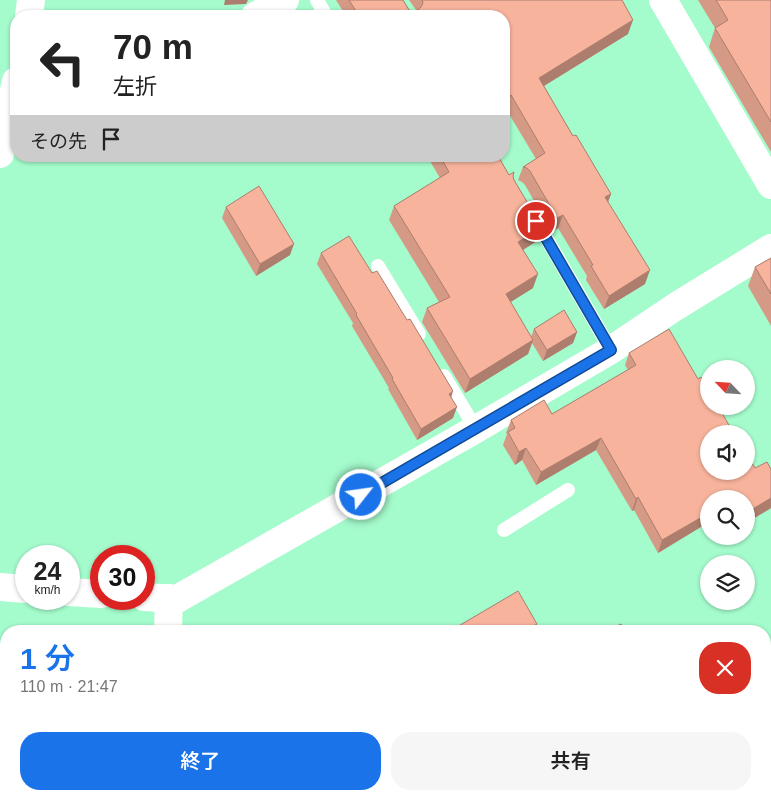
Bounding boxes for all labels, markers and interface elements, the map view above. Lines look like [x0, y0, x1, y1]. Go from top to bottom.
text: 70 m [113, 27, 193, 66]
icon: left [30, 30, 95, 95]
text: 左折 [113, 74, 157, 99]
icon: arrive [97, 125, 125, 153]
text: その先 [30, 131, 87, 152]
pin [515, 200, 557, 242]
icon: arrive [522, 207, 550, 235]
north arrow [700, 360, 755, 415]
map controls [700, 360, 755, 610]
button: sound [700, 425, 755, 480]
position arrow [334, 468, 386, 520]
button: search [700, 490, 755, 545]
speed limit sign: 30 [90, 545, 155, 610]
button: layers [700, 555, 755, 610]
text: 24 [34, 557, 61, 585]
text: km/h [34, 583, 61, 597]
text: 1 分 [20, 642, 75, 675]
button: close [699, 642, 751, 694]
text: 110 m · 21:47 [20, 678, 118, 695]
button: 終了 [20, 732, 381, 790]
button: 共有 [391, 732, 751, 790]

